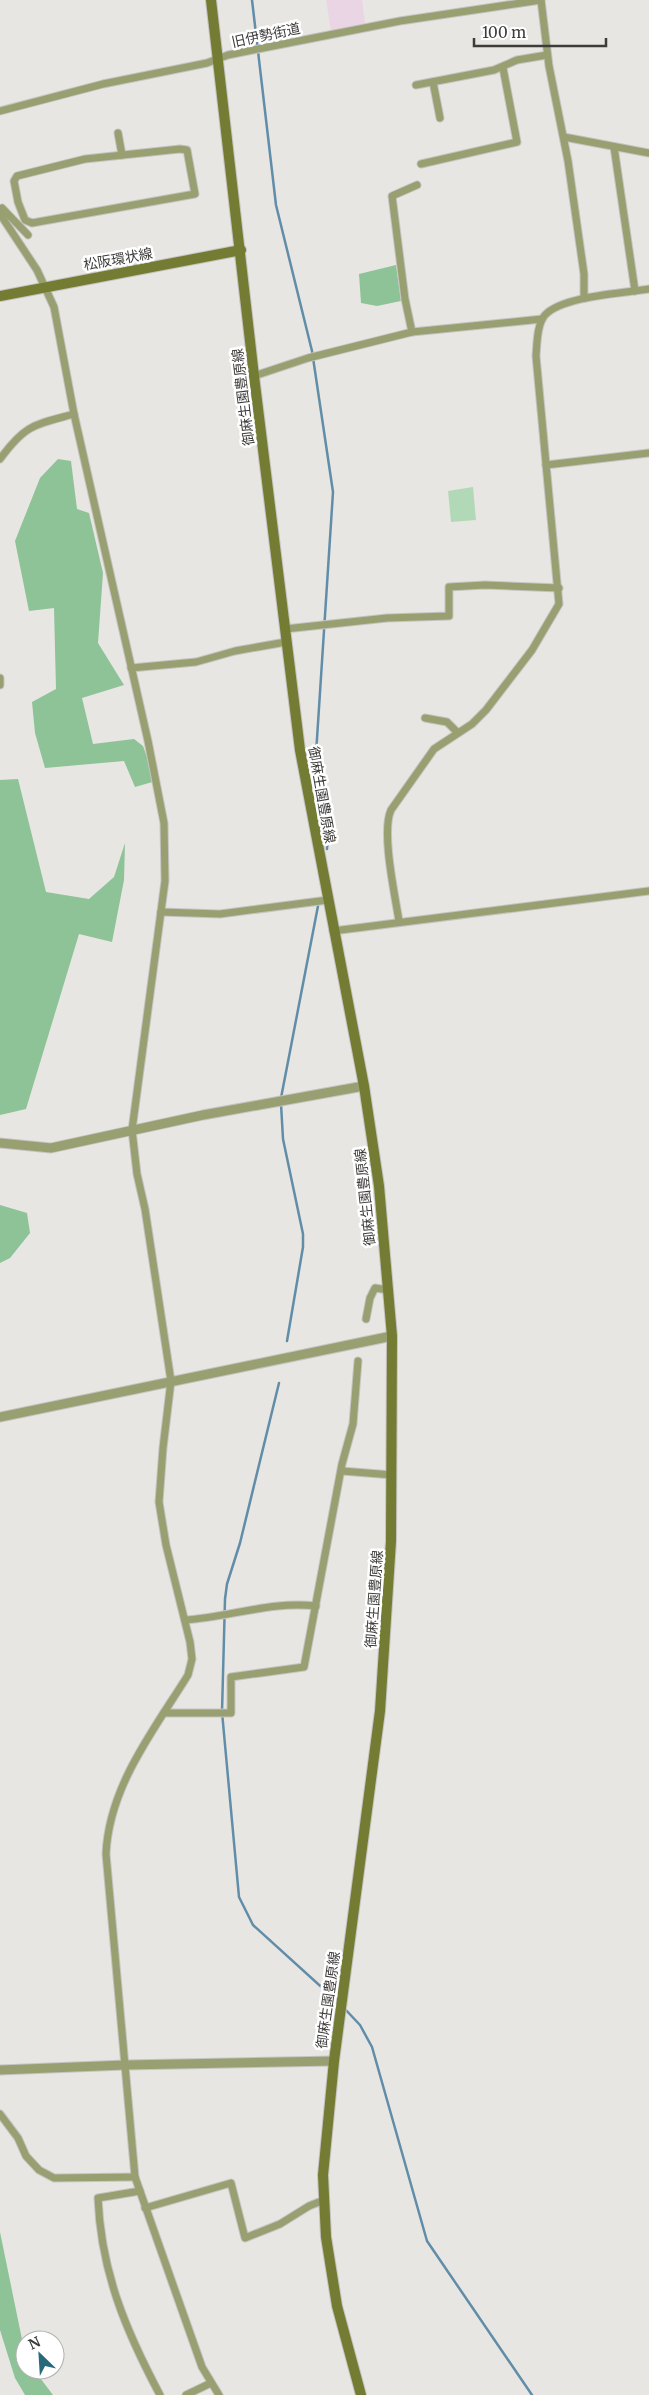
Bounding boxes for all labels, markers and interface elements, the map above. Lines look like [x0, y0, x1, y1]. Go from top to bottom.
scale bar [474, 15, 606, 47]
street label: 旧伊勢街道 [230, 19, 302, 51]
text: 100 m [482, 23, 526, 42]
street label: 松阪環状線 [82, 244, 154, 274]
street label: 御麻生園豊原線 [228, 347, 258, 447]
street label: 御麻生園豊原線 [305, 745, 339, 845]
street label: 御麻生園豊原線 [351, 1147, 379, 1247]
street label: 御麻生園豊原線 [362, 1549, 386, 1649]
street label: 御麻生園豊原線 [312, 1950, 344, 2050]
north arrow [15, 2330, 65, 2380]
text: N [26, 2333, 43, 2354]

